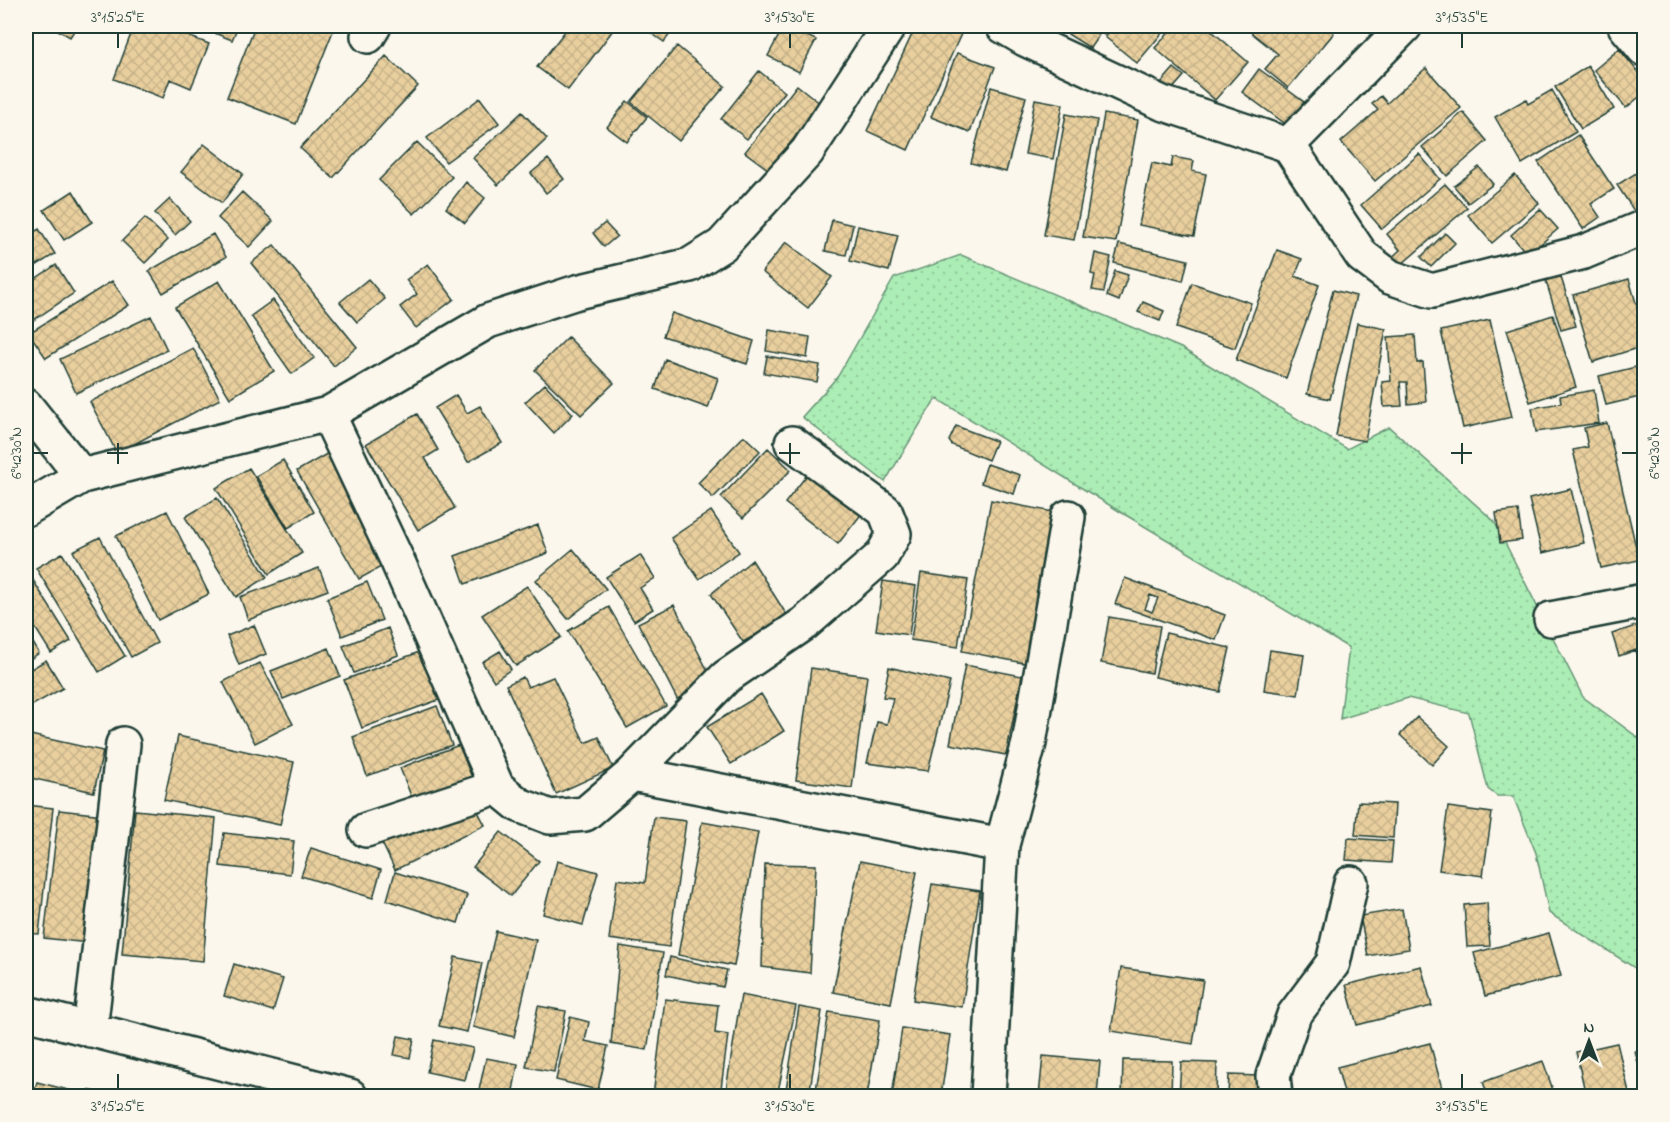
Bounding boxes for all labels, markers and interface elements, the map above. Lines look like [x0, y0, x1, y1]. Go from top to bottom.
text: 3°15'25"E [91, 7, 145, 29]
text: 3°15'30"E [765, 7, 815, 29]
text: 3°15'35"E [1436, 7, 1488, 29]
text: 6°42'30"N [6, 427, 28, 479]
text: 6°42'30"N [1644, 427, 1666, 479]
north arrow [1559, 1011, 1619, 1071]
text: N [1584, 1016, 1595, 1040]
text: 3°15'25"E [91, 1096, 145, 1118]
text: 3°15'30"E [765, 1096, 815, 1118]
text: 3°15'35"E [1436, 1096, 1488, 1118]

